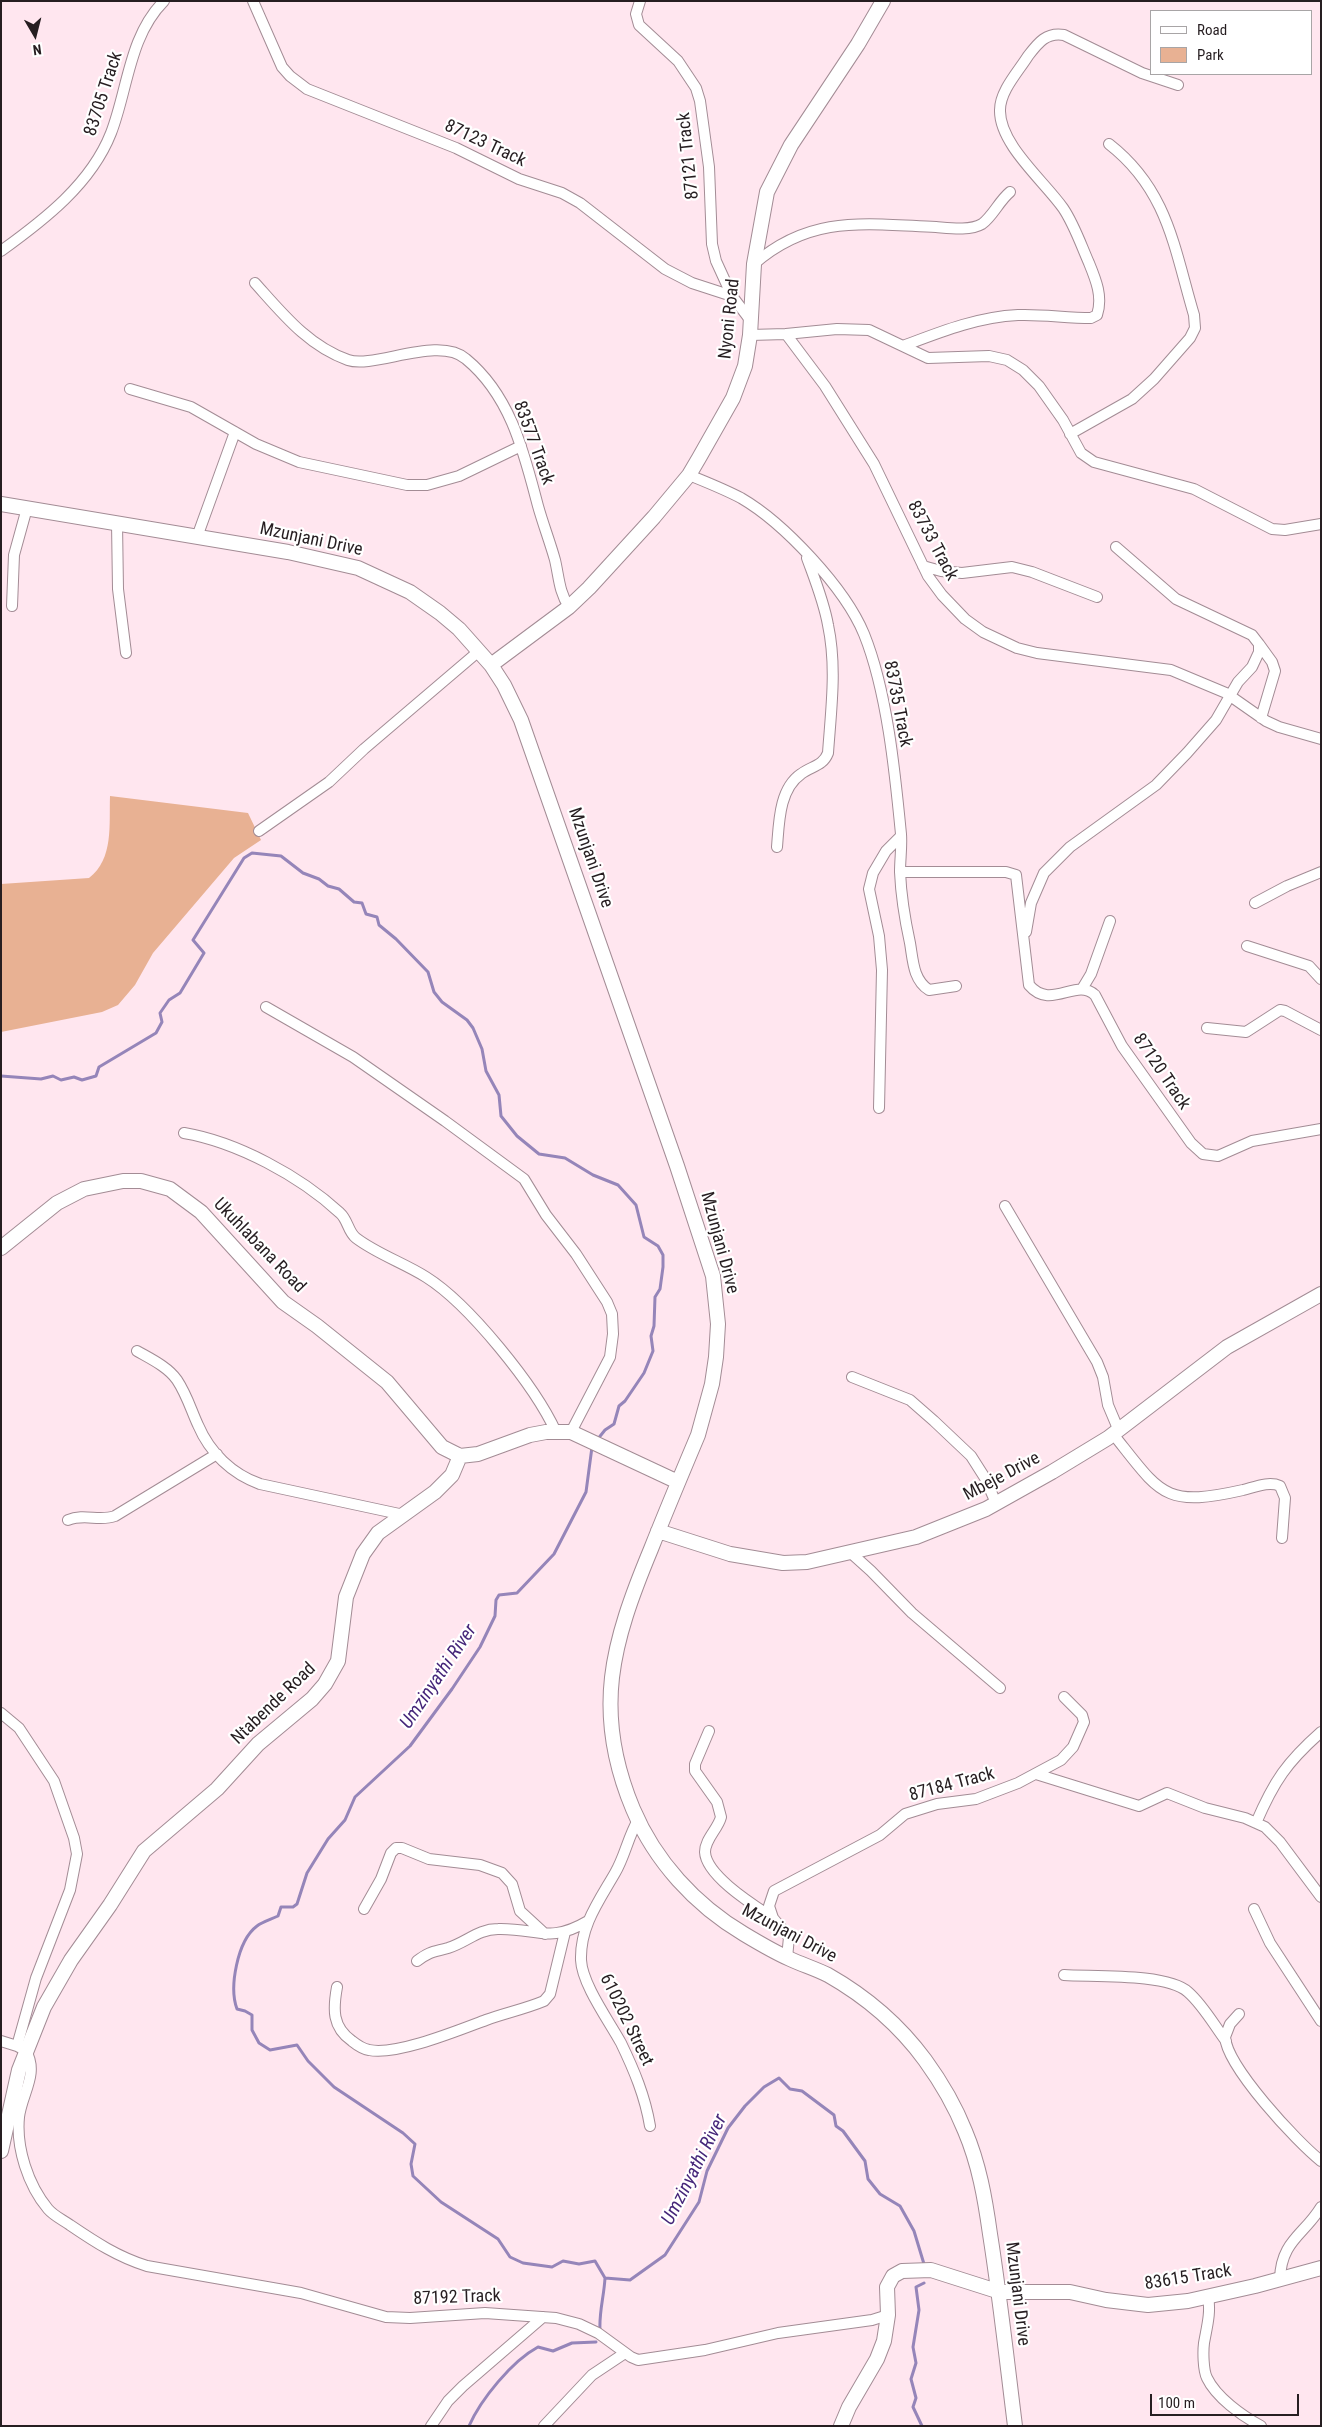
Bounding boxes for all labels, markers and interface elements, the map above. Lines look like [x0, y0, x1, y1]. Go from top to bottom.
north arrow [10, 10, 60, 60]
legend [1150, 10, 1312, 75]
text: Road [1197, 21, 1227, 39]
text: N [32, 41, 42, 58]
text: Park [1197, 46, 1224, 64]
street label: 83705 Track [80, 49, 128, 139]
street label: 87121 Track [674, 111, 704, 201]
street label: 87123 Track [441, 116, 529, 172]
street label: Nyoni Road [715, 278, 745, 360]
street label: 83577 Track [508, 398, 558, 488]
street label: 83733 Track [902, 497, 962, 585]
street label: Mzunjani Drive [258, 519, 364, 561]
street label: 83735 Track [878, 659, 916, 749]
street label: Mzunjani Drive [563, 805, 617, 911]
street label: 87120 Track [1128, 1030, 1194, 1114]
street label: Mzunjani Drive [695, 1190, 743, 1296]
street label: Ukuhlabana Road [208, 1194, 310, 1298]
street label: Mbeje Drive [960, 1448, 1044, 1506]
water label: Umzinyathi River [396, 1621, 482, 1733]
street label: Ntabende Road [227, 1658, 321, 1750]
street label: 87184 Track [907, 1763, 997, 1807]
street label: Mzunjani Drive [738, 1900, 840, 1968]
street label: 610202 Street [594, 1970, 658, 2070]
water label: Umzinyathi River [657, 2111, 733, 2229]
street label: Mzunjani Drive [1000, 2241, 1034, 2347]
street label: 83615 Track [1143, 2260, 1233, 2296]
street label: 87192 Track [413, 2286, 501, 2310]
scale bar [1152, 2384, 1301, 2416]
text: 100 m [1158, 2394, 1195, 2412]

